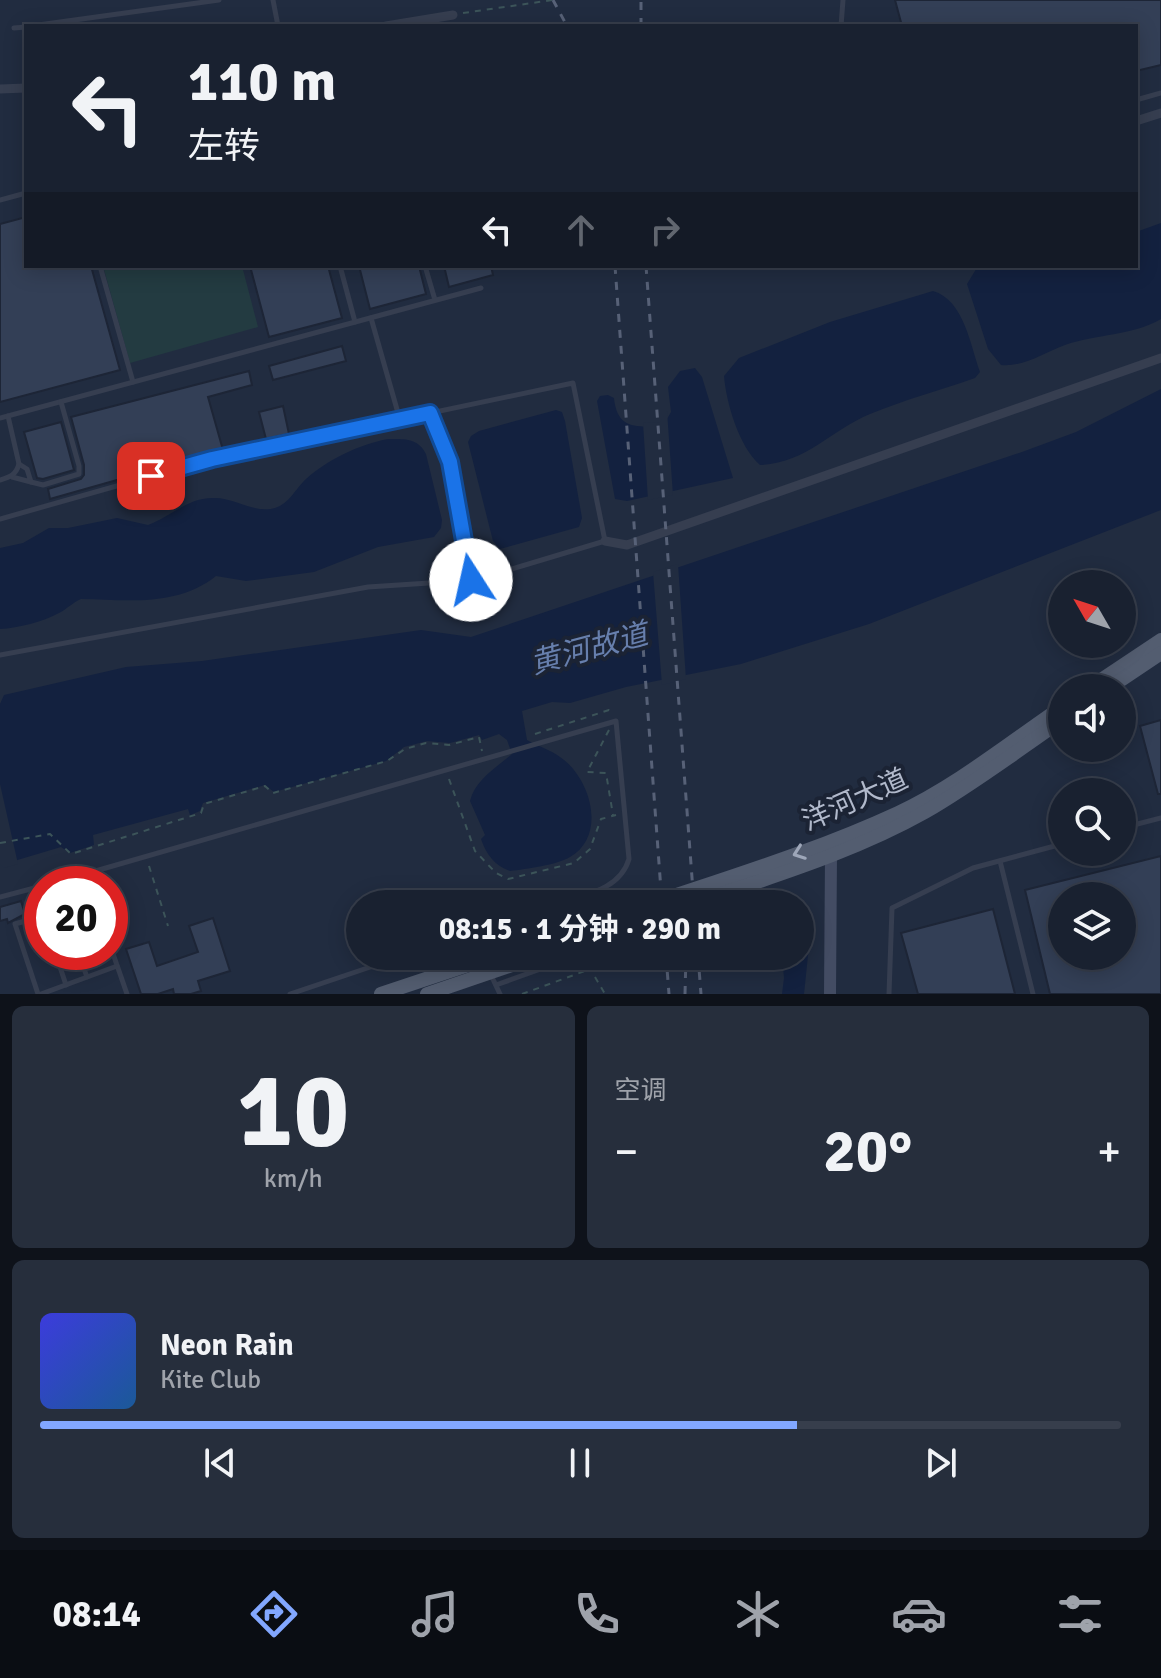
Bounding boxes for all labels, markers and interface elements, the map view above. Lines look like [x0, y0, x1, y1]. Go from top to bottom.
text: 110 m [188, 47, 336, 116]
icon: left [56, 56, 160, 160]
text: 左转 [188, 124, 260, 169]
icon: left [475, 208, 519, 252]
icon: ahead [559, 208, 603, 252]
icon: right [643, 208, 687, 252]
pin [117, 442, 185, 510]
icon: arrive [129, 454, 173, 498]
position arrow [429, 538, 513, 622]
north arrow [1048, 570, 1136, 658]
map controls [1048, 570, 1136, 970]
water label: 黄河故道 [526, 615, 656, 682]
button: sound [1048, 674, 1136, 762]
street label: 洋河大道 [797, 762, 913, 838]
button: search [1048, 778, 1136, 866]
one-way arrow [793, 843, 807, 859]
speed limit sign: 20 [24, 866, 128, 970]
button: layers [1048, 882, 1136, 970]
text: 08:15 · 1 分钟 · 290 m [439, 911, 721, 948]
text: 10 [237, 1047, 349, 1175]
text: 空调 [615, 1075, 667, 1107]
text: 20° [823, 1115, 912, 1189]
text: − [615, 1125, 638, 1179]
text: + [1097, 1125, 1121, 1179]
text: km/h [264, 1163, 323, 1195]
text: Neon Rain [160, 1327, 294, 1364]
text: Kite Club [160, 1364, 261, 1396]
icon: previous [198, 1441, 242, 1485]
icon: pause [558, 1441, 602, 1485]
icon: next [919, 1441, 963, 1485]
icon: directions [246, 1586, 302, 1642]
icon: music [407, 1586, 463, 1642]
icon: phone [569, 1586, 625, 1642]
icon: climate [730, 1586, 786, 1642]
icon: car [891, 1586, 947, 1642]
icon: filters [1052, 1586, 1108, 1642]
text: 08:14 [53, 1592, 141, 1637]

